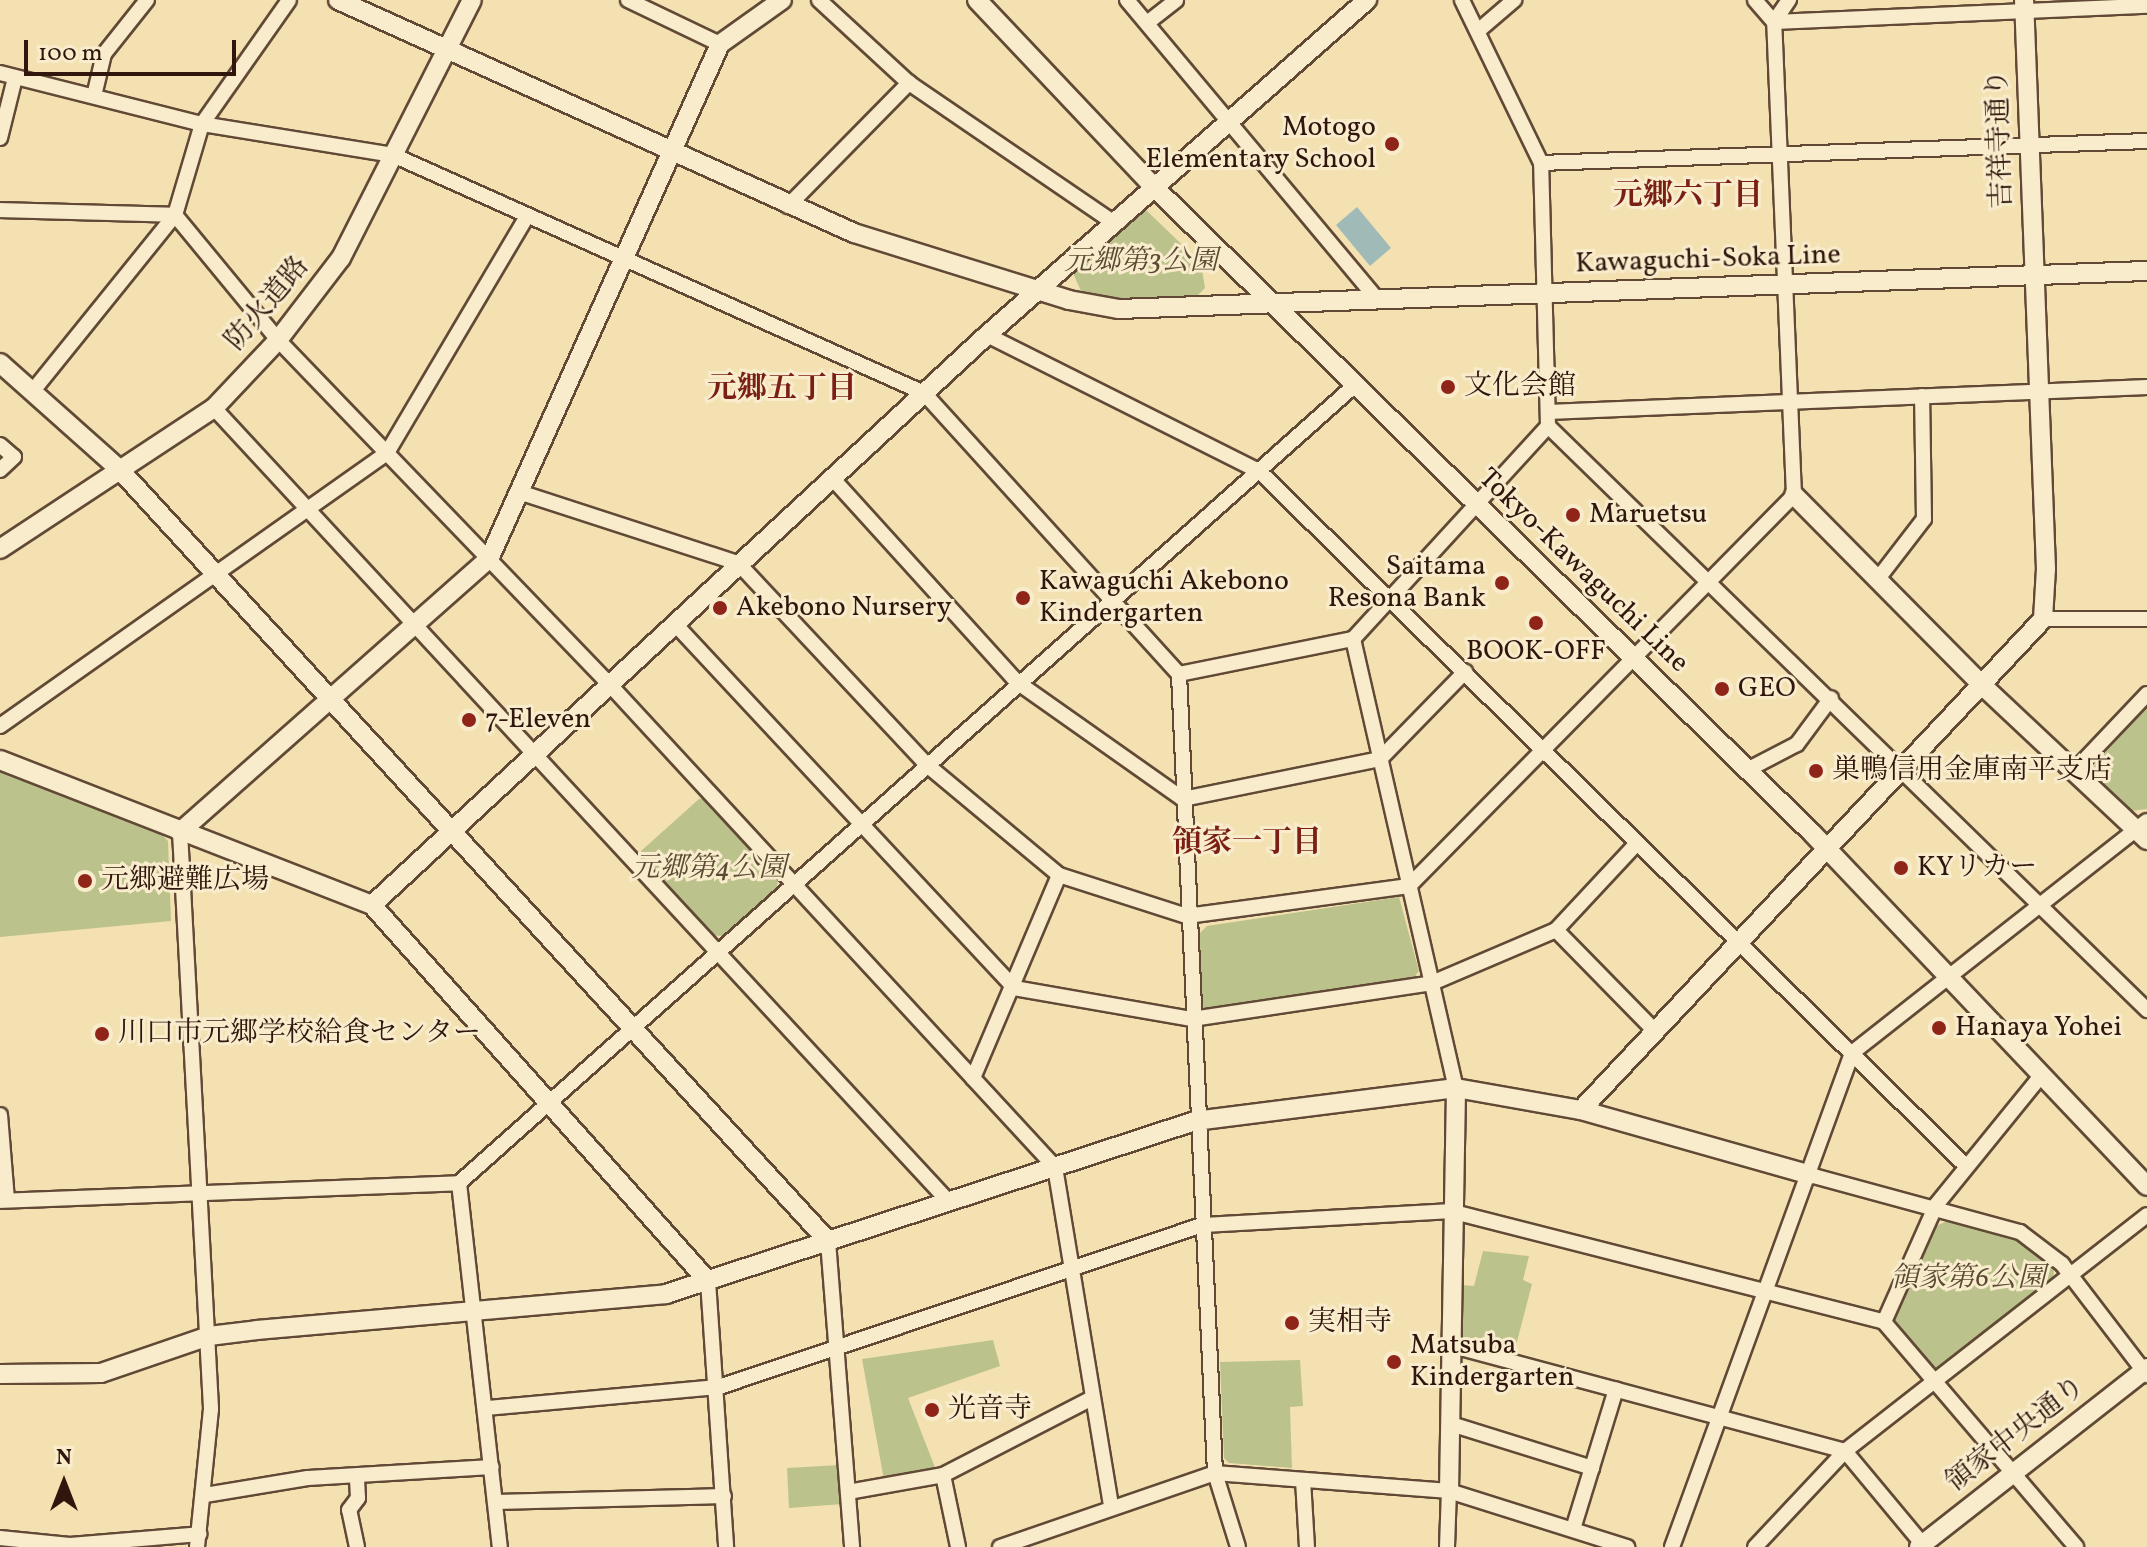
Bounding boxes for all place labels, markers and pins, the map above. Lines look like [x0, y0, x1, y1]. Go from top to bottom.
place label: Motogo Elementary School [1145, 111, 1376, 177]
marker: Motogo Elementary School [1383, 135, 1401, 153]
place label: 文化会館 [1464, 370, 1576, 404]
marker: 文化会館 [1439, 378, 1457, 396]
place label: Maruetsu [1589, 498, 1707, 532]
marker: Maruetsu [1564, 506, 1582, 524]
place label: Saitama Resona Bank [1328, 550, 1486, 616]
place label: Kawaguchi Akebono Kindergarten [1039, 565, 1289, 631]
marker: Saitama Resona Bank [1493, 574, 1511, 592]
marker: Kawaguchi Akebono Kindergarten [1014, 589, 1032, 607]
place label: Akebono Nursery [736, 591, 952, 625]
marker: Akebono Nursery [711, 599, 729, 617]
marker: BOOK-OFF [1527, 614, 1545, 632]
place label: BOOK-OFF [1466, 635, 1606, 669]
place label: GEO [1738, 672, 1796, 706]
marker: GEO [1713, 680, 1731, 698]
place label: 7-Eleven [485, 703, 591, 737]
marker: 7-Eleven [460, 711, 478, 729]
place label: 巣鴨信用金庫南平支店 [1832, 754, 2112, 788]
marker: 巣鴨信用金庫南平支店 [1807, 762, 1825, 780]
place label: KYリカー [1917, 851, 2038, 885]
marker: KYリカー [1892, 859, 1910, 877]
place label: 元郷避難広場 [101, 864, 269, 898]
marker: 元郷避難広場 [76, 872, 94, 890]
place label: Hanaya Yohei [1955, 1011, 2123, 1045]
place label: 川口市元郷学校給食センター [118, 1017, 482, 1051]
marker: Hanaya Yohei [1930, 1019, 1948, 1037]
marker: 川口市元郷学校給食センター [93, 1025, 111, 1043]
place label: 実相寺 [1308, 1306, 1392, 1340]
marker: 実相寺 [1283, 1314, 1301, 1332]
place label: Matsuba Kindergarten [1410, 1329, 1574, 1395]
marker: Matsuba Kindergarten [1385, 1353, 1403, 1371]
place label: 光音寺 [948, 1393, 1032, 1427]
marker: 光音寺 [923, 1401, 941, 1419]

